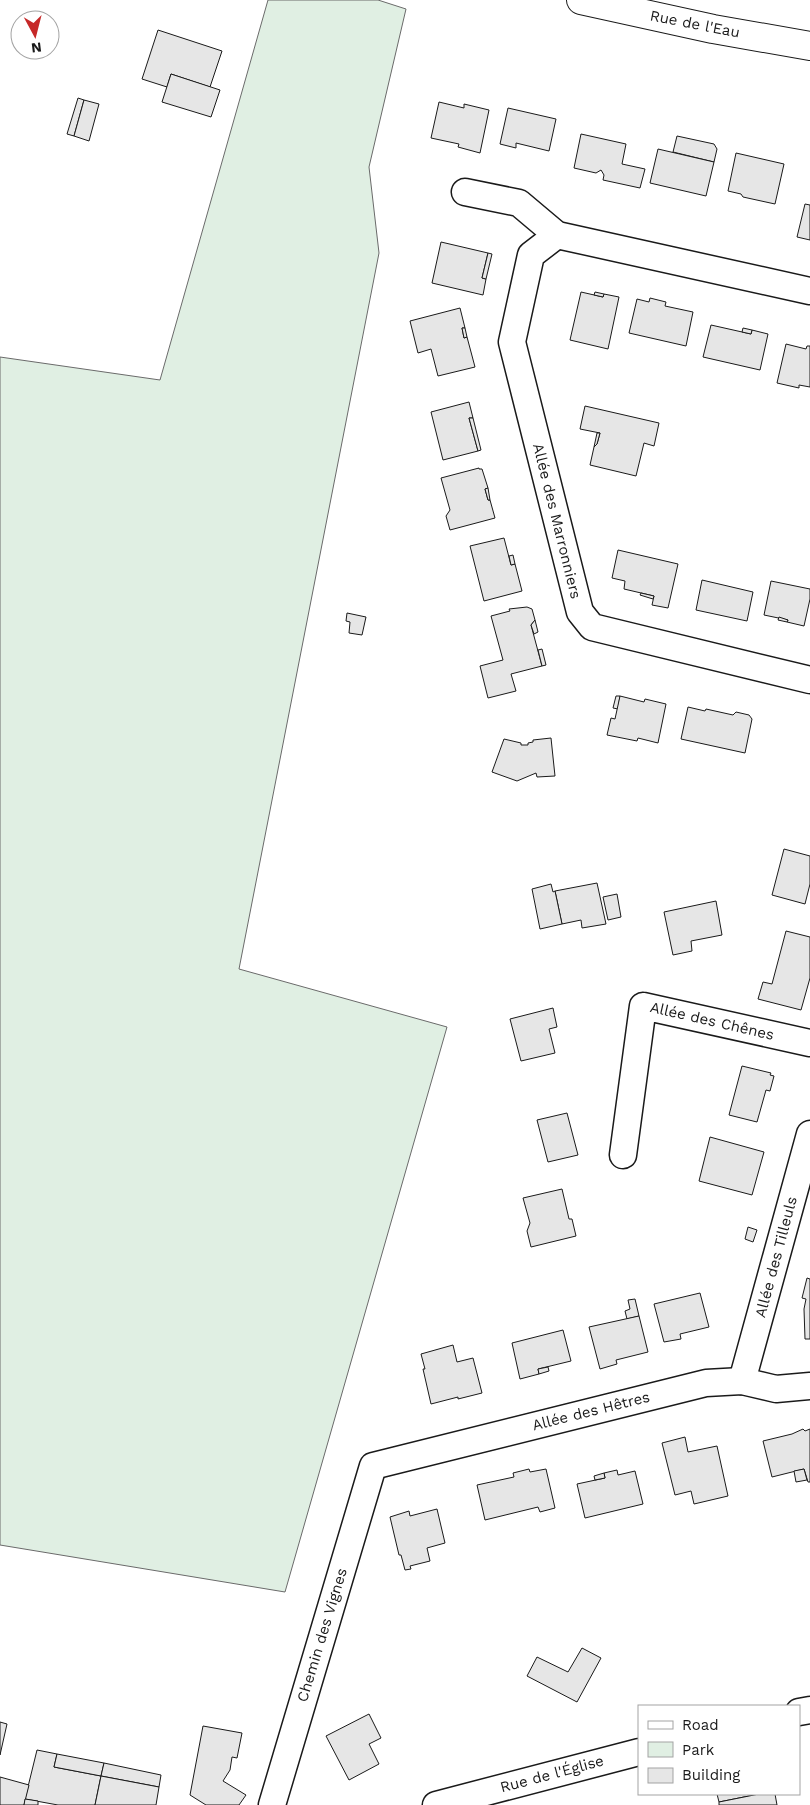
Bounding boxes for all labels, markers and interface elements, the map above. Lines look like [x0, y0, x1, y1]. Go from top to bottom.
street label: Rue de l'Eau [649, 6, 741, 42]
north arrow [10, 10, 60, 60]
text: N [30, 39, 43, 56]
street label: Allée des Marronniers [529, 441, 585, 601]
street label: Allée des Chênes [648, 998, 776, 1044]
street label: Allée des Tilleuls [751, 1194, 801, 1319]
street label: Allée des Hêtres [530, 1388, 652, 1434]
street label: Chemin des Vignes [293, 1566, 351, 1704]
legend [638, 1705, 800, 1795]
text: Road [682, 1716, 719, 1734]
text: Park [682, 1741, 715, 1759]
street label: Rue de l'Église [498, 1752, 606, 1796]
text: Building [682, 1766, 740, 1784]

